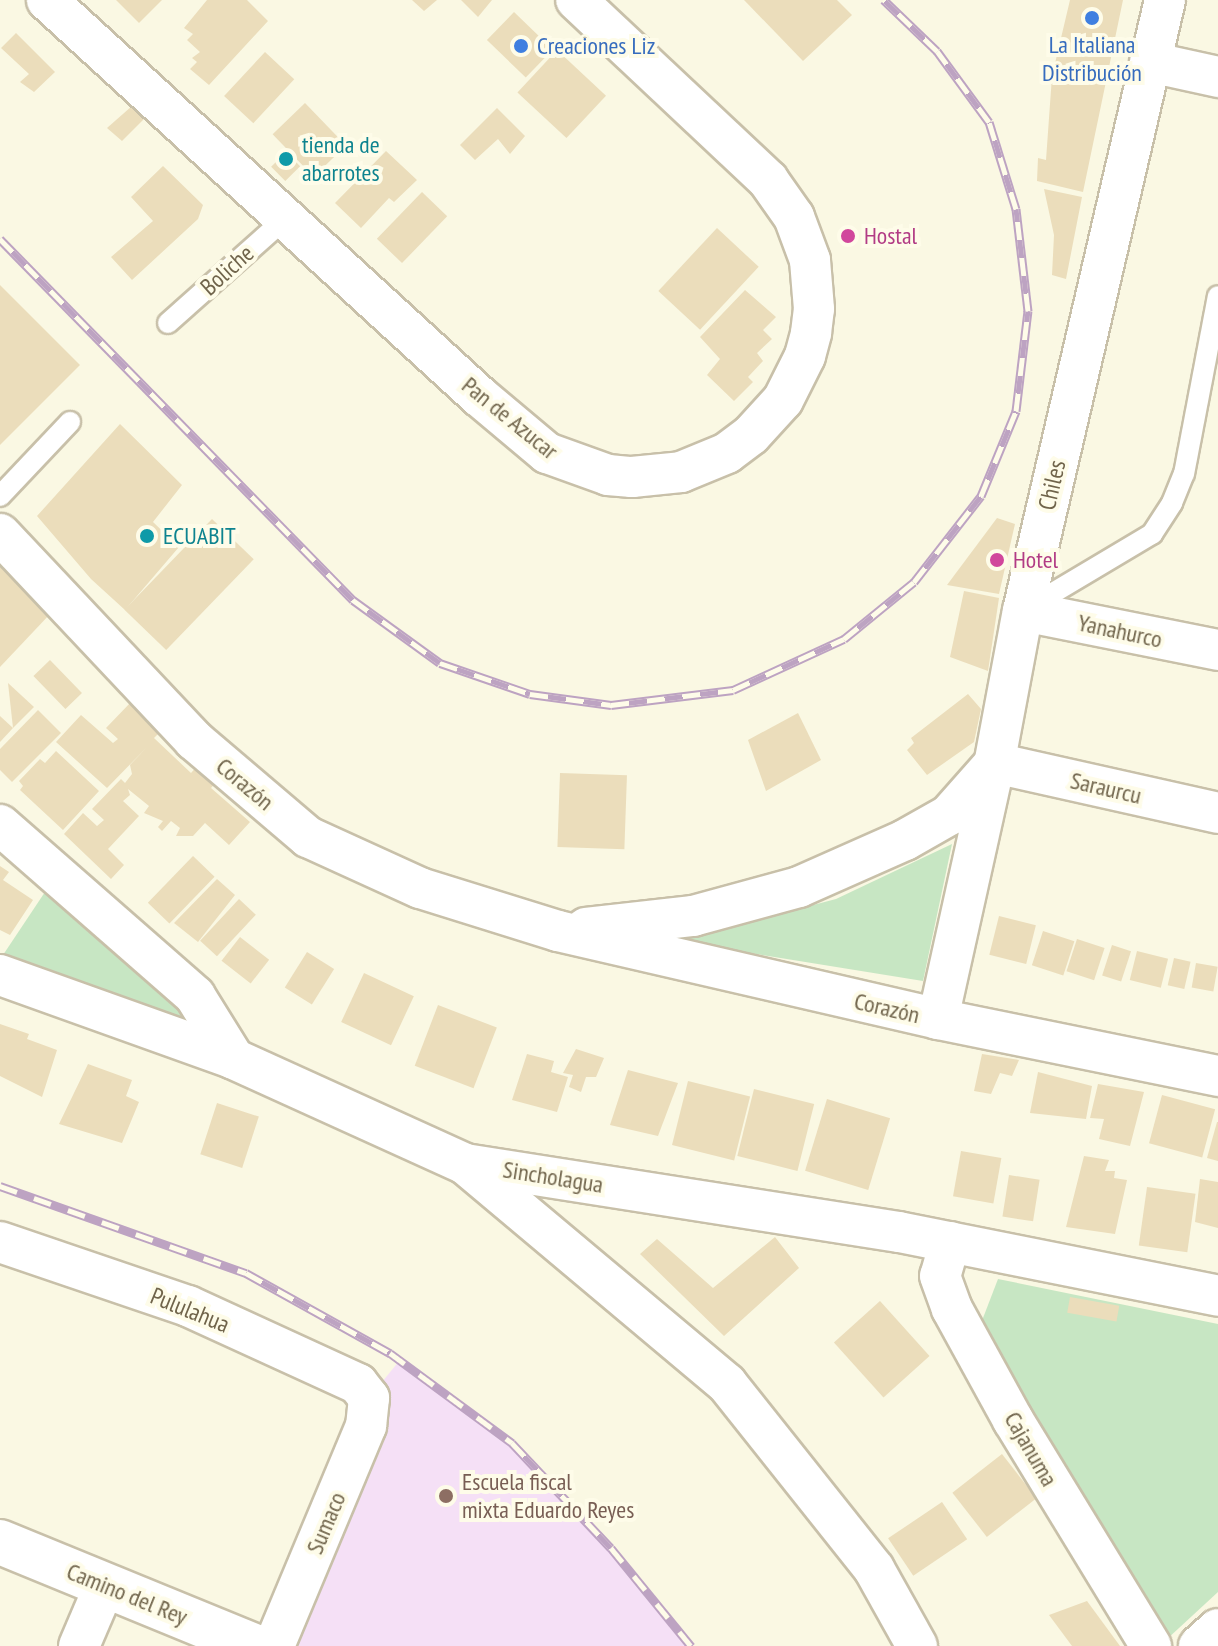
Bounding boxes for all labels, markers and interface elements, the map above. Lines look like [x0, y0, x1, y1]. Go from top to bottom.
marker: La Italiana Distribución [1083, 9, 1101, 27]
place label: La Italiana Distribución [1042, 31, 1142, 87]
place label: Creaciones Liz [537, 32, 655, 60]
marker: Creaciones Liz [512, 37, 530, 55]
place label: tienda de abarrotes [302, 131, 380, 187]
marker: tienda de abarrotes [277, 150, 295, 168]
place label: Hostal [864, 222, 917, 250]
marker: Hostal [839, 227, 857, 245]
street label: Boliche [195, 239, 259, 301]
street label: Pan de Azucar [456, 370, 564, 466]
street label: Chiles [1032, 457, 1072, 513]
place label: ECUABIT [163, 522, 236, 550]
marker: ECUABIT [138, 527, 156, 545]
place label: Hotel [1013, 546, 1058, 574]
marker: Hotel [988, 551, 1006, 569]
street label: Yanahurco [1075, 608, 1165, 654]
street label: Corazón [210, 752, 280, 816]
street label: Saraurcu [1068, 766, 1144, 810]
street label: Corazón [852, 987, 922, 1029]
street label: Sincholagua [501, 1155, 605, 1199]
street label: Pululahua [146, 1281, 234, 1339]
street label: Cajanuma [998, 1407, 1064, 1491]
place label: Escuela fiscal mixta Eduardo Reyes [462, 1468, 634, 1524]
marker: Escuela fiscal mixta Eduardo Reyes [437, 1487, 455, 1505]
street label: Sumaco [300, 1488, 352, 1558]
street label: Camino del Rey [63, 1557, 191, 1631]

